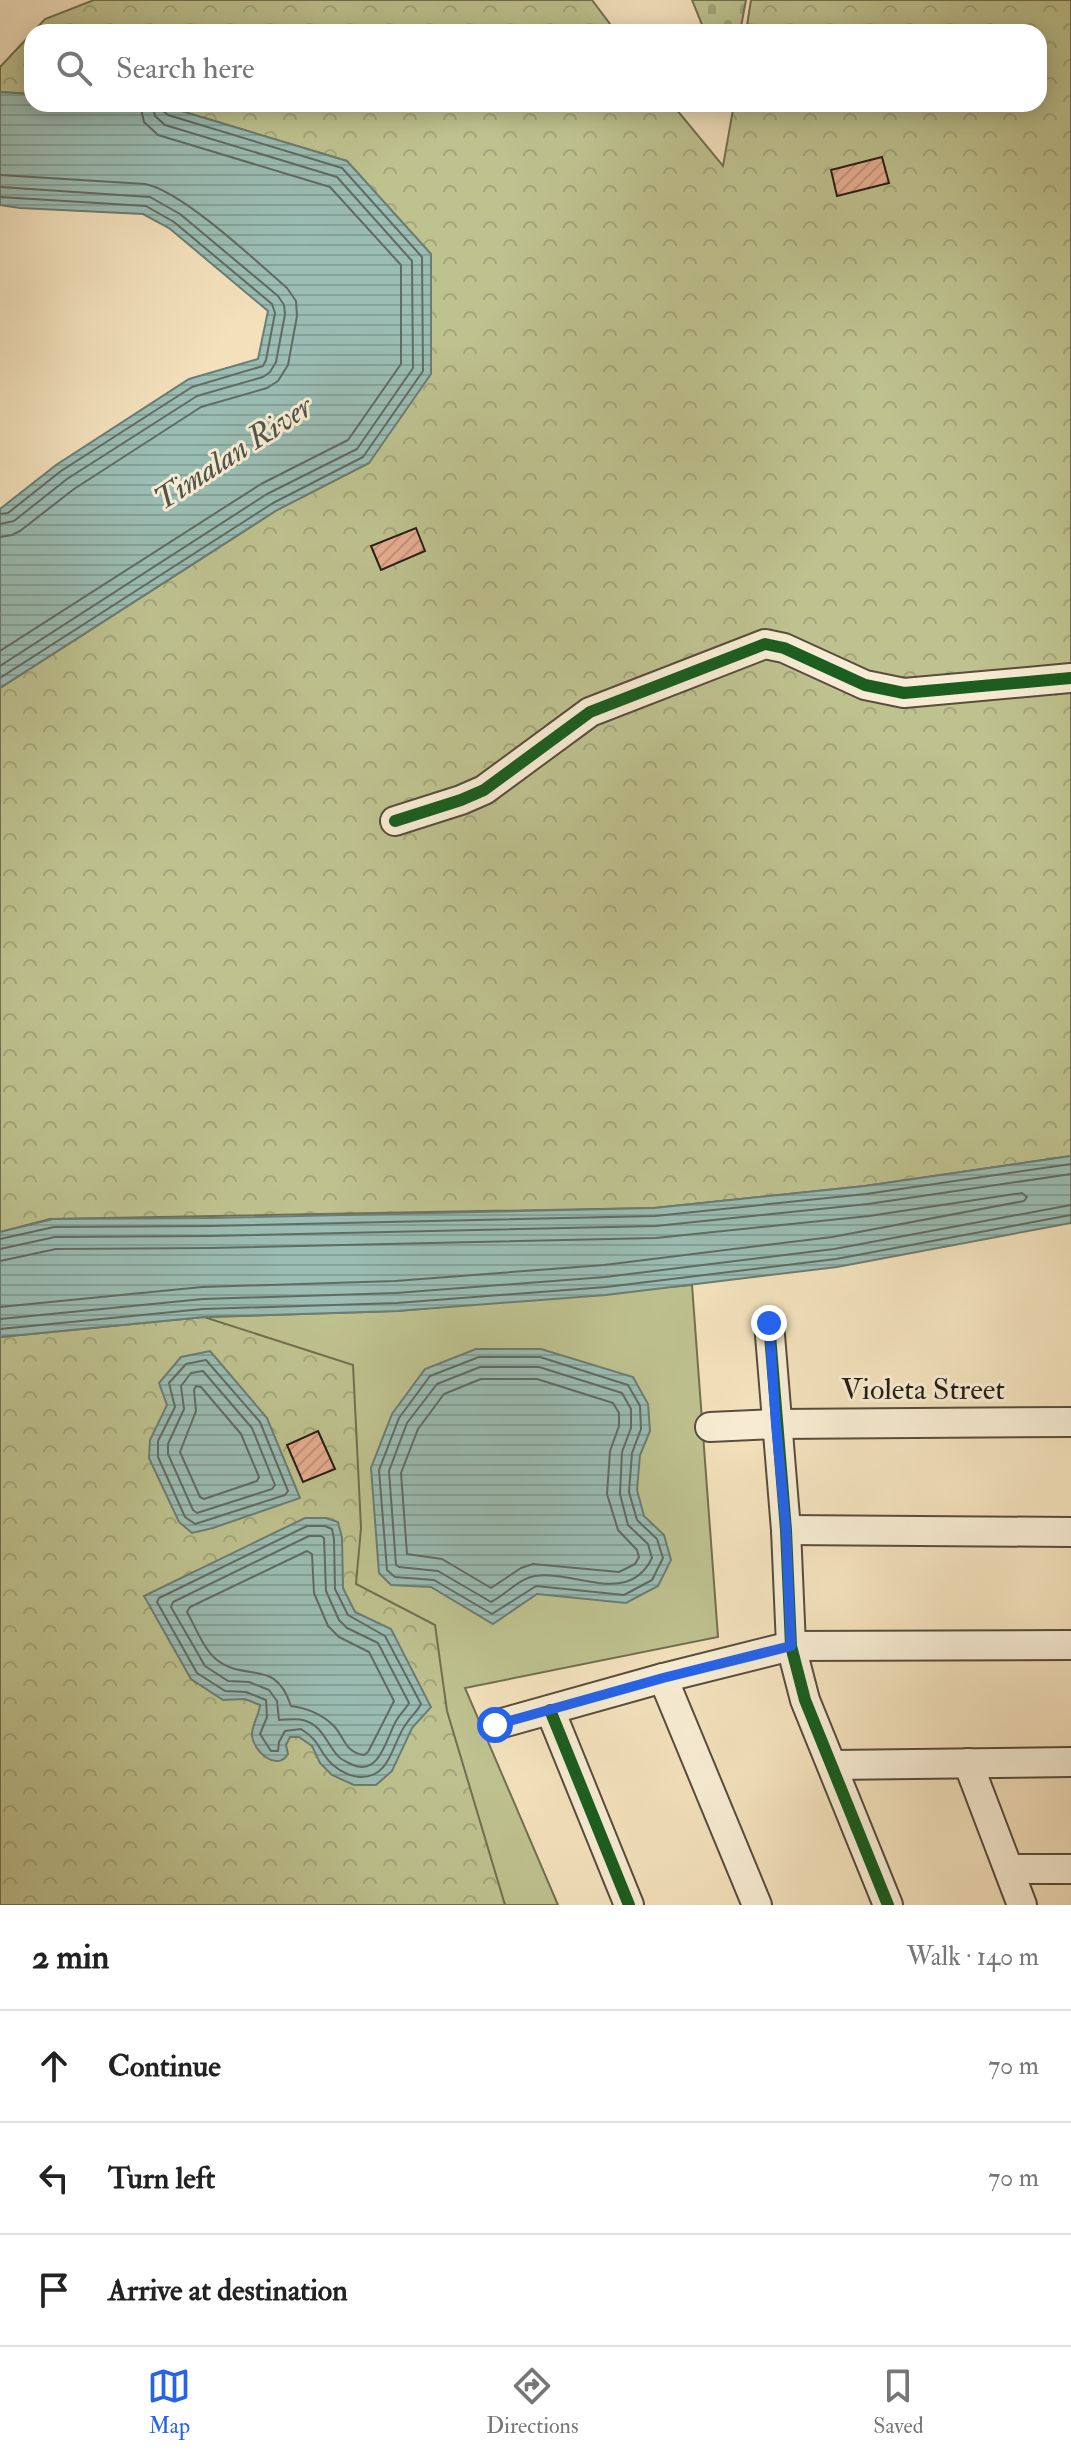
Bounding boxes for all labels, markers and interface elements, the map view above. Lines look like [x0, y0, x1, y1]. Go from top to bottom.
search box [24, 24, 1047, 112]
icon: search [52, 46, 96, 90]
text: Search here [116, 50, 255, 87]
water label: Timalan River [146, 386, 322, 519]
route end [751, 1305, 787, 1341]
street label: Violeta Street [841, 1371, 1005, 1408]
route start [477, 1707, 513, 1743]
text: 2 min [32, 1936, 109, 1979]
text: Walk · 140 m [907, 1941, 1039, 1973]
icon: ahead [32, 2044, 76, 2088]
text: Continue [108, 2048, 221, 2085]
text: 70 m [988, 2050, 1039, 2082]
icon: left [32, 2156, 76, 2200]
text: Turn left [108, 2160, 215, 2197]
text: 70 m [988, 2162, 1039, 2194]
icon: arrive [32, 2268, 76, 2312]
text: Arrive at destination [108, 2272, 348, 2309]
tab: Map [147, 2364, 191, 2440]
tab: Directions [486, 2364, 579, 2440]
tab: Saved [873, 2364, 924, 2440]

